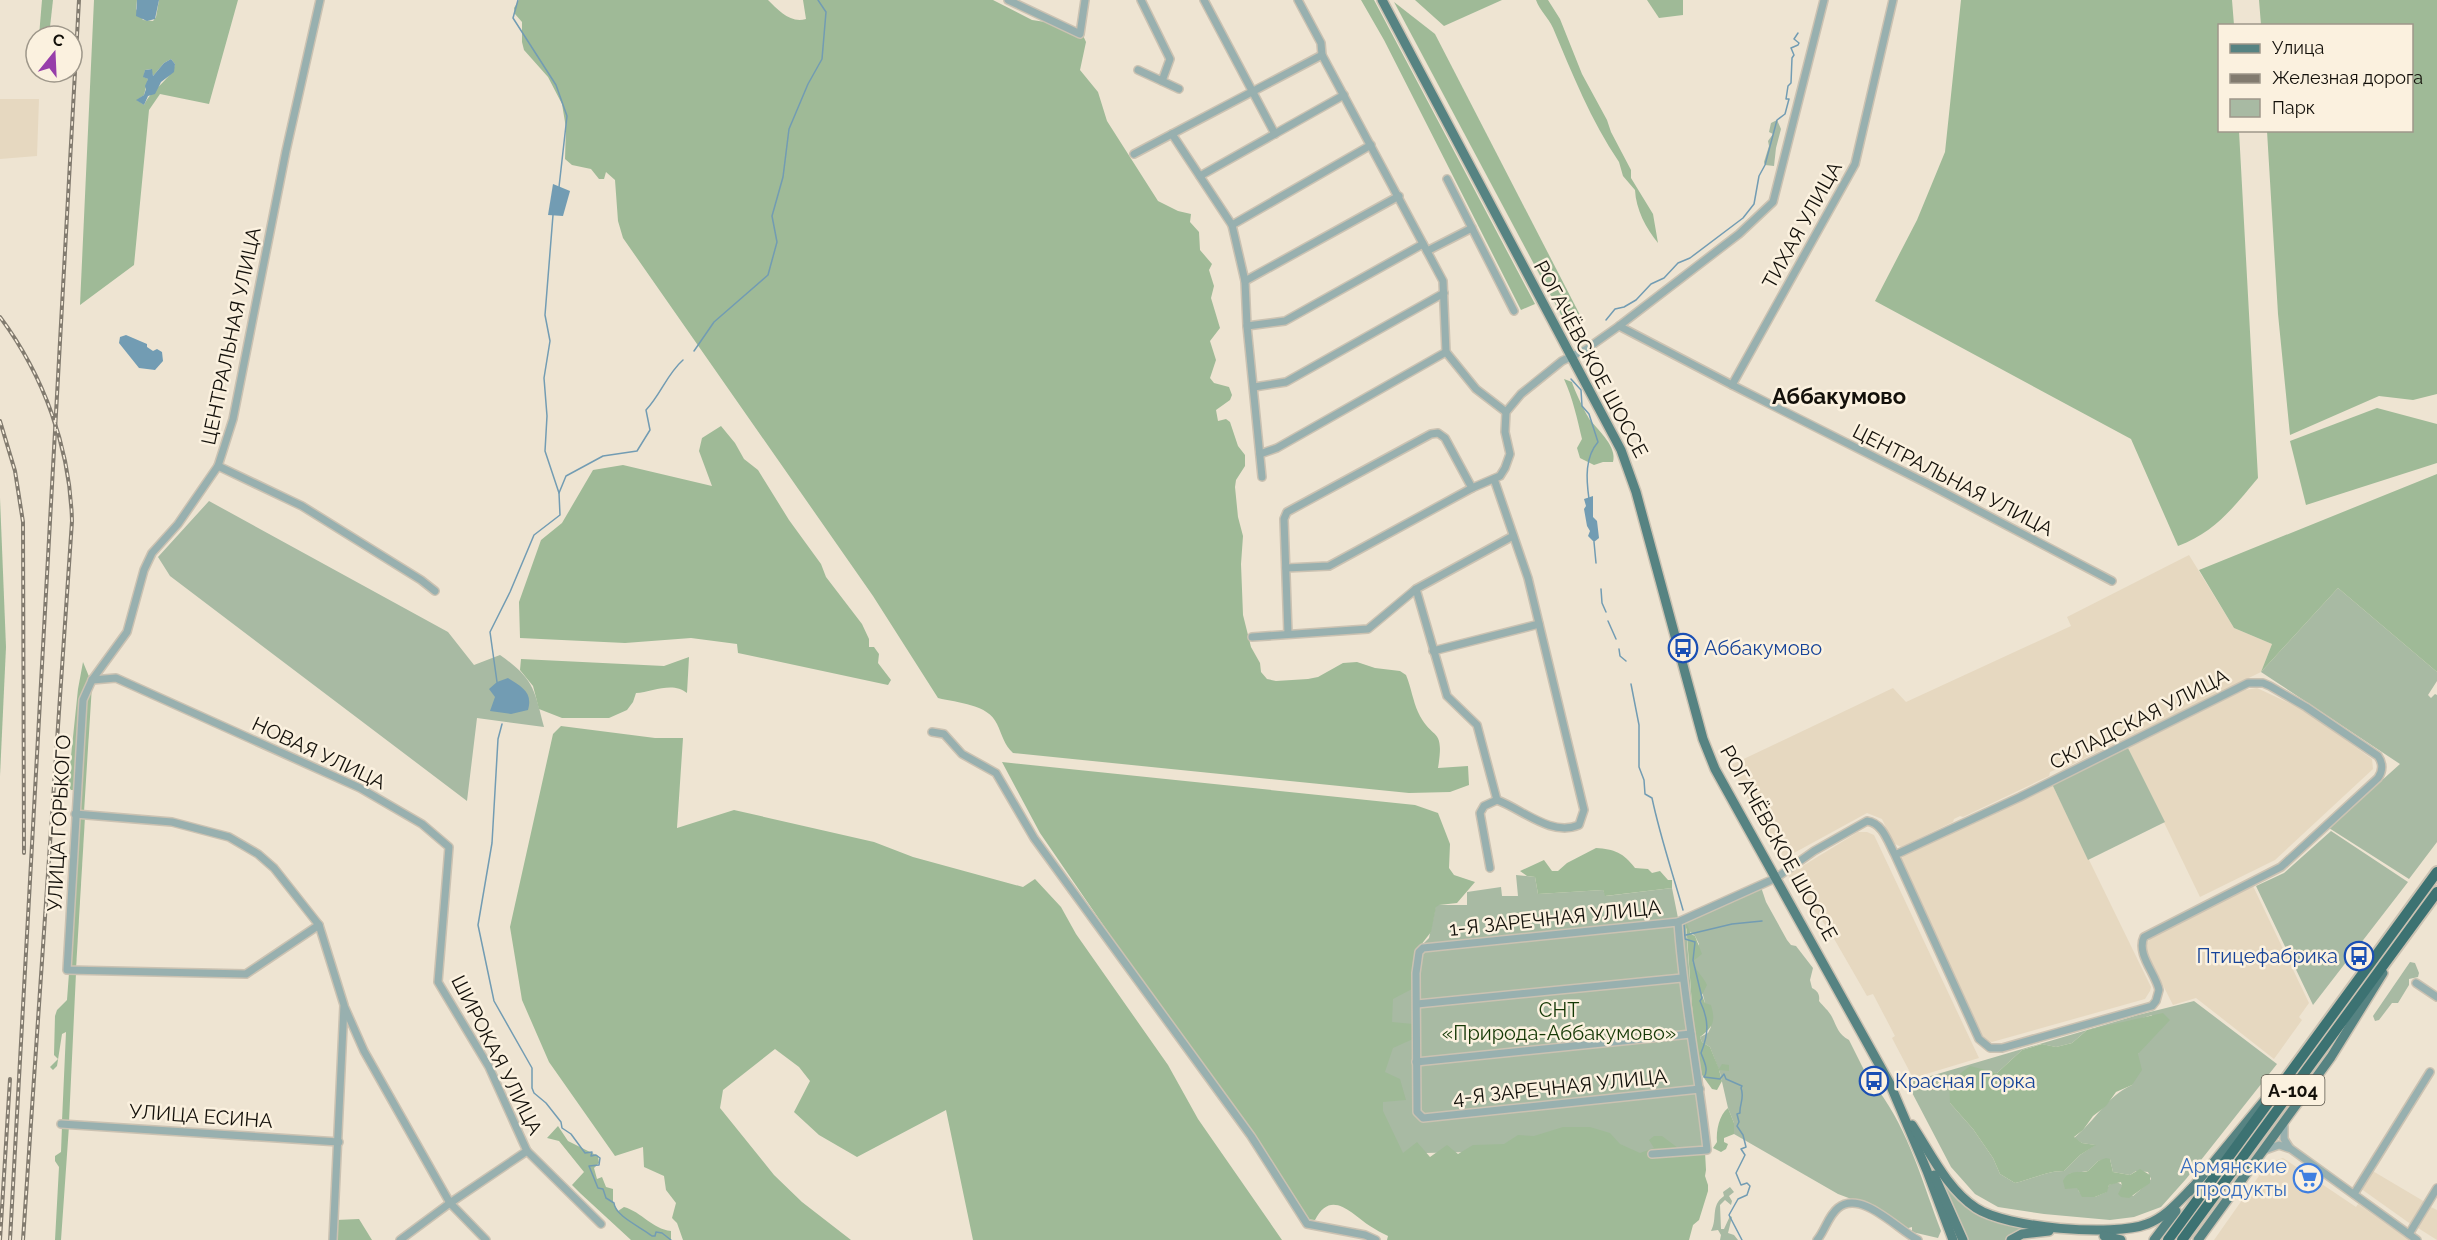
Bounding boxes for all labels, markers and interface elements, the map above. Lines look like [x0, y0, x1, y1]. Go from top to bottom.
north arrow [24, 24, 84, 84]
legend [2218, 24, 2413, 132]
text: С [50, 29, 67, 51]
text: Улица [2272, 37, 2324, 58]
text: Железная дорога [2272, 67, 2423, 88]
text: Парк [2272, 97, 2315, 118]
street label: ТИХАЯ УЛИЦА [1757, 157, 1847, 293]
street label: ЦЕНТРАЛЬНАЯ УЛИЦА [196, 225, 266, 447]
street label: РОГАЧЁВСКОЕ ШОССЕ [1529, 256, 1653, 462]
district label: Аббакумово [1772, 383, 1906, 409]
street label: ЦЕНТРАЛЬНАЯ УЛИЦА [1849, 419, 2058, 541]
bus stop icon: Аббакумово [1667, 632, 1699, 664]
place label: Аббакумово [1704, 636, 1822, 660]
street label: СКЛАДСКАЯ УЛИЦА [2046, 663, 2233, 775]
street label: НОВАЯ УЛИЦА [248, 712, 390, 795]
street label: УЛИЦА ГОРЬКОГО [42, 734, 76, 912]
street label: РОГАЧЁВСКОЕ ШОССЕ [1715, 741, 1843, 945]
street label: 1-Я ЗАРЕЧНАЯ УЛИЦА [1448, 895, 1662, 941]
bus stop icon: Птицефабрика [2343, 940, 2375, 972]
place label: Птицефабрика [2196, 944, 2338, 968]
street label: ШИРОКАЯ УЛИЦА [446, 971, 548, 1139]
park label: СНТ «Природа-Аббакумово» [1442, 998, 1676, 1045]
street label: 4-Я ЗАРЕЧНАЯ УЛИЦА [1452, 1064, 1669, 1110]
bus stop icon: Красная Горка [1858, 1065, 1890, 1097]
place label: Красная Горка [1895, 1069, 2036, 1093]
road number: А-104 [2262, 1075, 2324, 1105]
street label: УЛИЦА ЕСИНА [128, 1099, 274, 1133]
place label: Армянские продукты [2180, 1154, 2287, 1201]
supermarket icon: Армянские продукты [2292, 1162, 2324, 1194]

